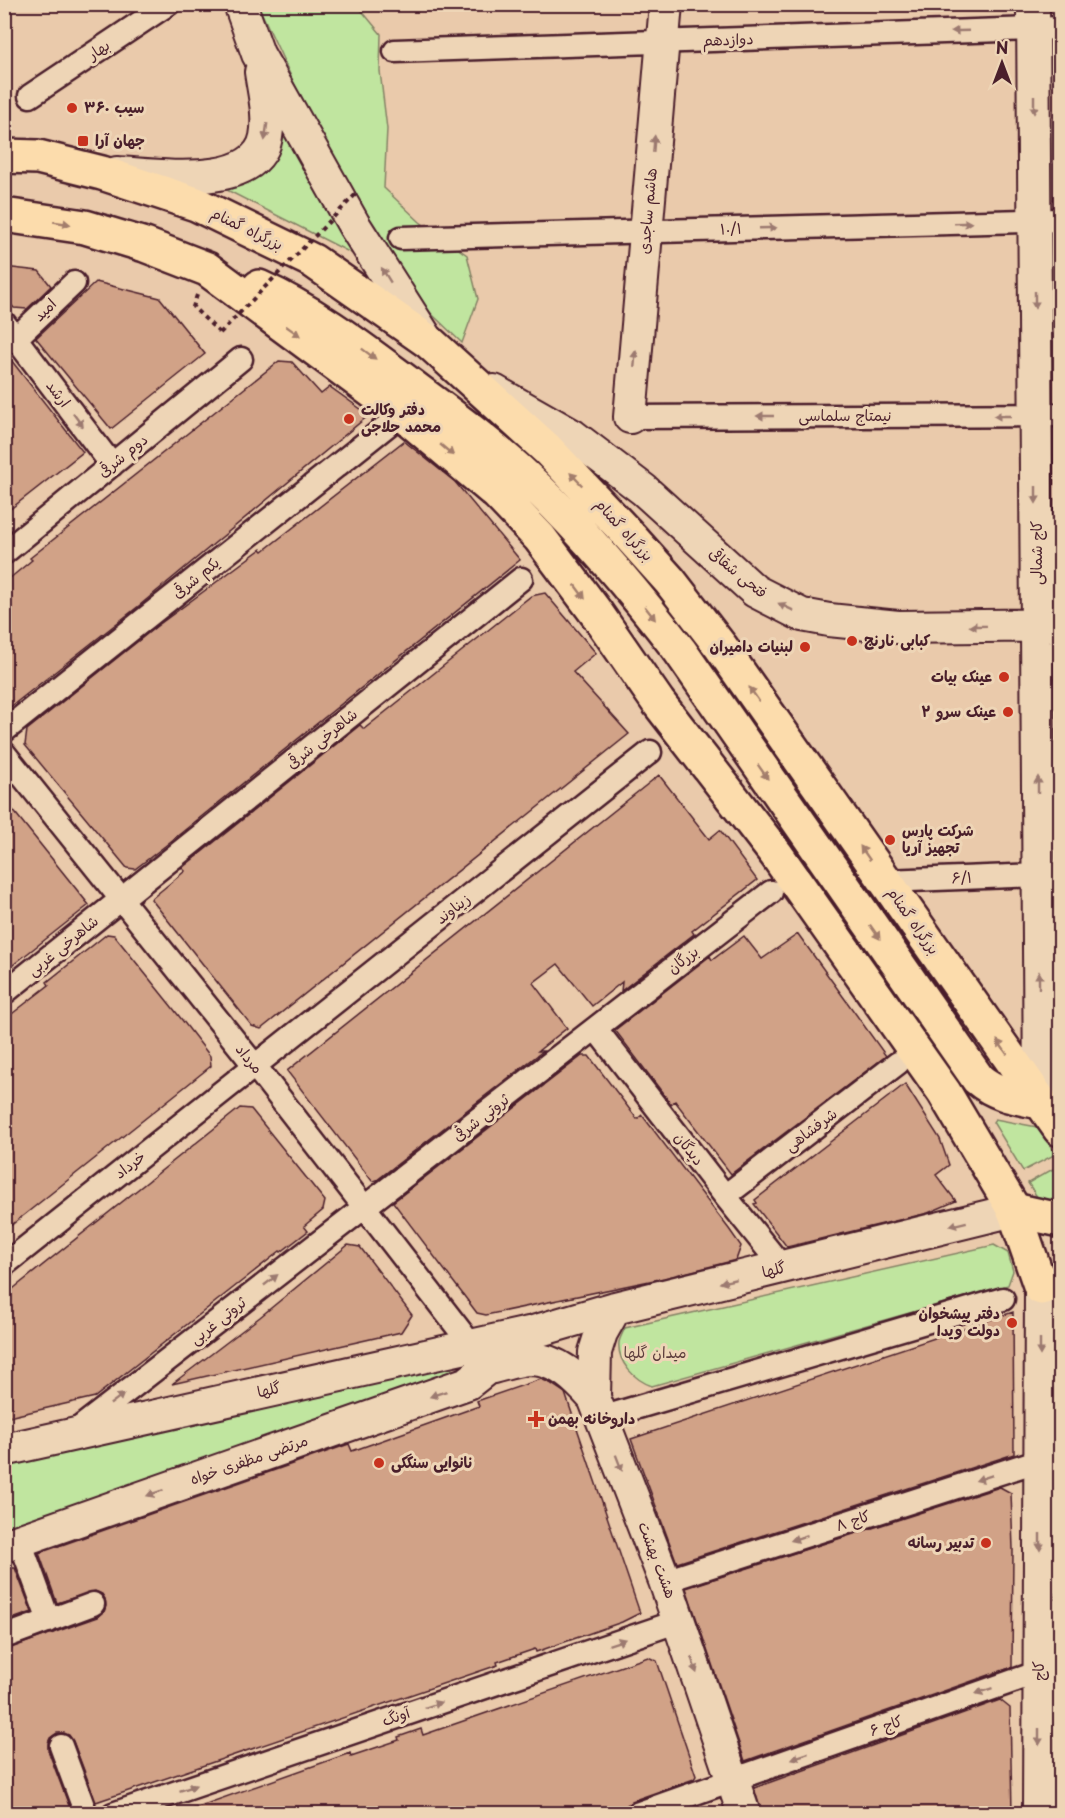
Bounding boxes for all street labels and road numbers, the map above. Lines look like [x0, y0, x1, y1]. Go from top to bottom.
street label: دوازدهم [702, 26, 754, 52]
street label: بهار [81, 33, 114, 65]
street label: هاشم ساجدی [631, 167, 664, 255]
street label: بزرگراه گمنام [207, 200, 288, 257]
street label: ۱۰/۱ [720, 216, 742, 239]
street label: امید [27, 292, 61, 326]
street label: ارشد [41, 375, 77, 411]
street label: نیمتاج سلماسی [799, 403, 891, 426]
street label: دوم شرقی [92, 427, 153, 484]
street label: بزرگراه گمنام [589, 492, 660, 567]
street label: کاج شمالی [1024, 521, 1047, 585]
street label: فتحی شقاقی [705, 541, 773, 603]
street label: یکم شرقی [166, 550, 225, 605]
street label: شاهرخی شرقی [281, 702, 362, 774]
street label: ۶/۱ [951, 865, 973, 888]
street label: بزرگراه گمنام [881, 882, 946, 960]
street label: زیناوند [430, 887, 475, 929]
street label: شاهرخی غربی [22, 909, 103, 981]
street label: بزرگان [661, 939, 703, 978]
street label: مرداد [231, 1038, 269, 1078]
street label: ثروتی شرقی [447, 1087, 514, 1146]
street label: شرفشاهی [779, 1101, 841, 1156]
street label: دیدگان [670, 1126, 711, 1170]
street label: خرداد [108, 1144, 150, 1183]
street label: گلها [759, 1254, 788, 1283]
street label: ثروتی غربی [184, 1290, 251, 1349]
street label: گلها [254, 1375, 283, 1402]
street label: مرتضی مظفری خواه [186, 1428, 311, 1490]
street label: کاج ۸ [832, 1503, 873, 1536]
street label: هشت بهشت [633, 1518, 684, 1601]
street label: کاج [1026, 1661, 1049, 1681]
street label: آونگ [378, 1700, 414, 1731]
street label: کاج ۶ [866, 1708, 905, 1741]

